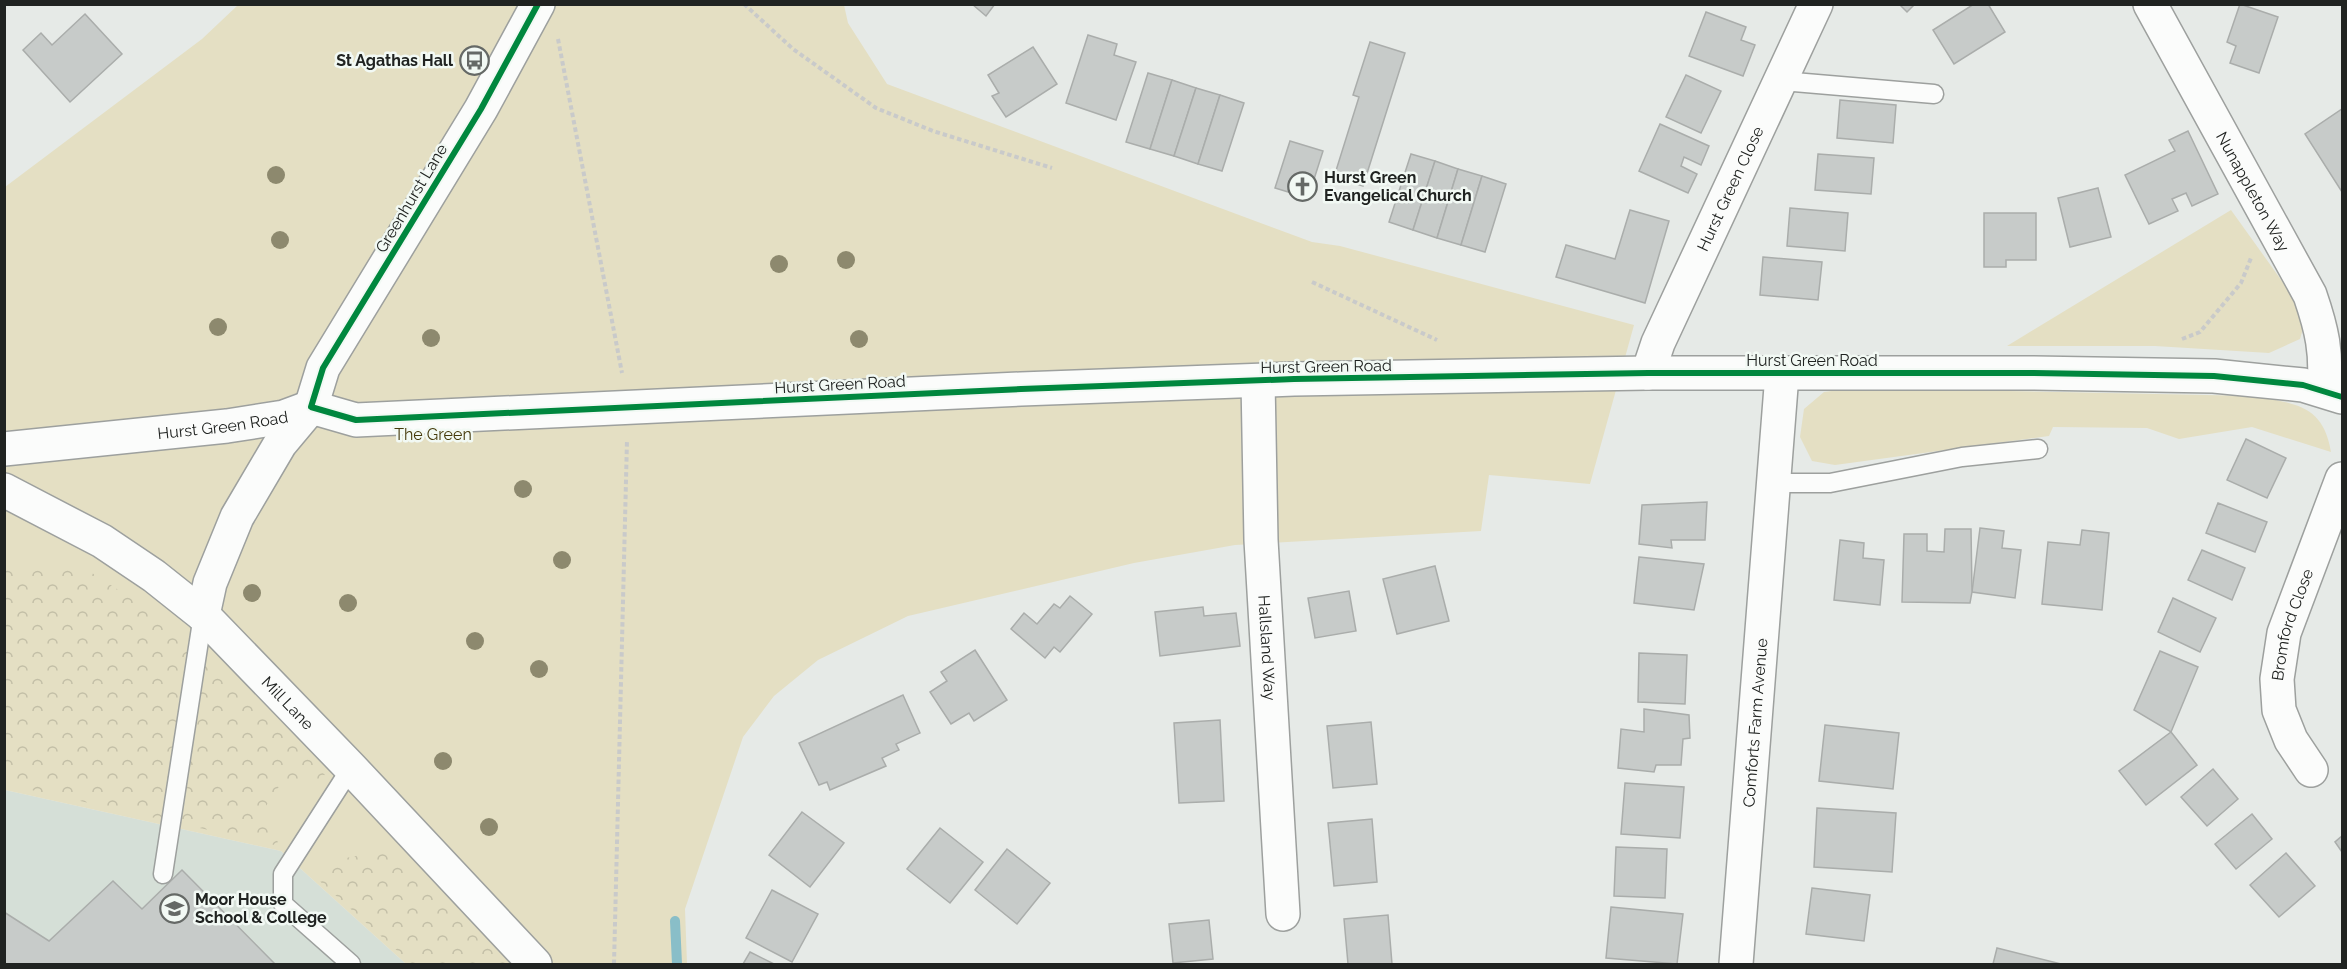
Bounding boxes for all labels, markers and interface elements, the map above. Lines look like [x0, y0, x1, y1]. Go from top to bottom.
bus stop icon: St Agathas Hall [458, 44, 490, 76]
place label: St Agathas Hall [336, 51, 454, 70]
street label: Hurst Green Close [1693, 123, 1768, 254]
street label: Nunappleton Way [2212, 128, 2293, 255]
street label: Greenhurst Lane [372, 141, 451, 256]
place label: Hurst Green Evangelical Church [1324, 168, 1472, 205]
church icon: Hurst Green Evangelical Church [1287, 170, 1319, 202]
street label: Hurst Green Road [1746, 351, 1878, 370]
street label: Hurst Green Road [1260, 356, 1392, 377]
street label: Hurst Green Road [774, 372, 906, 397]
street label: Hurst Green Road [156, 407, 289, 443]
park label: The Green [394, 425, 472, 444]
street label: Bromford Close [2268, 566, 2317, 682]
street label: Hallsland Way [1254, 594, 1279, 702]
street label: Comforts Farm Avenue [1739, 637, 1771, 808]
street label: Mill Lane [258, 673, 318, 734]
place label: Moor House School & College [195, 890, 327, 927]
school or university icon: Moor House School & College [158, 892, 190, 924]

